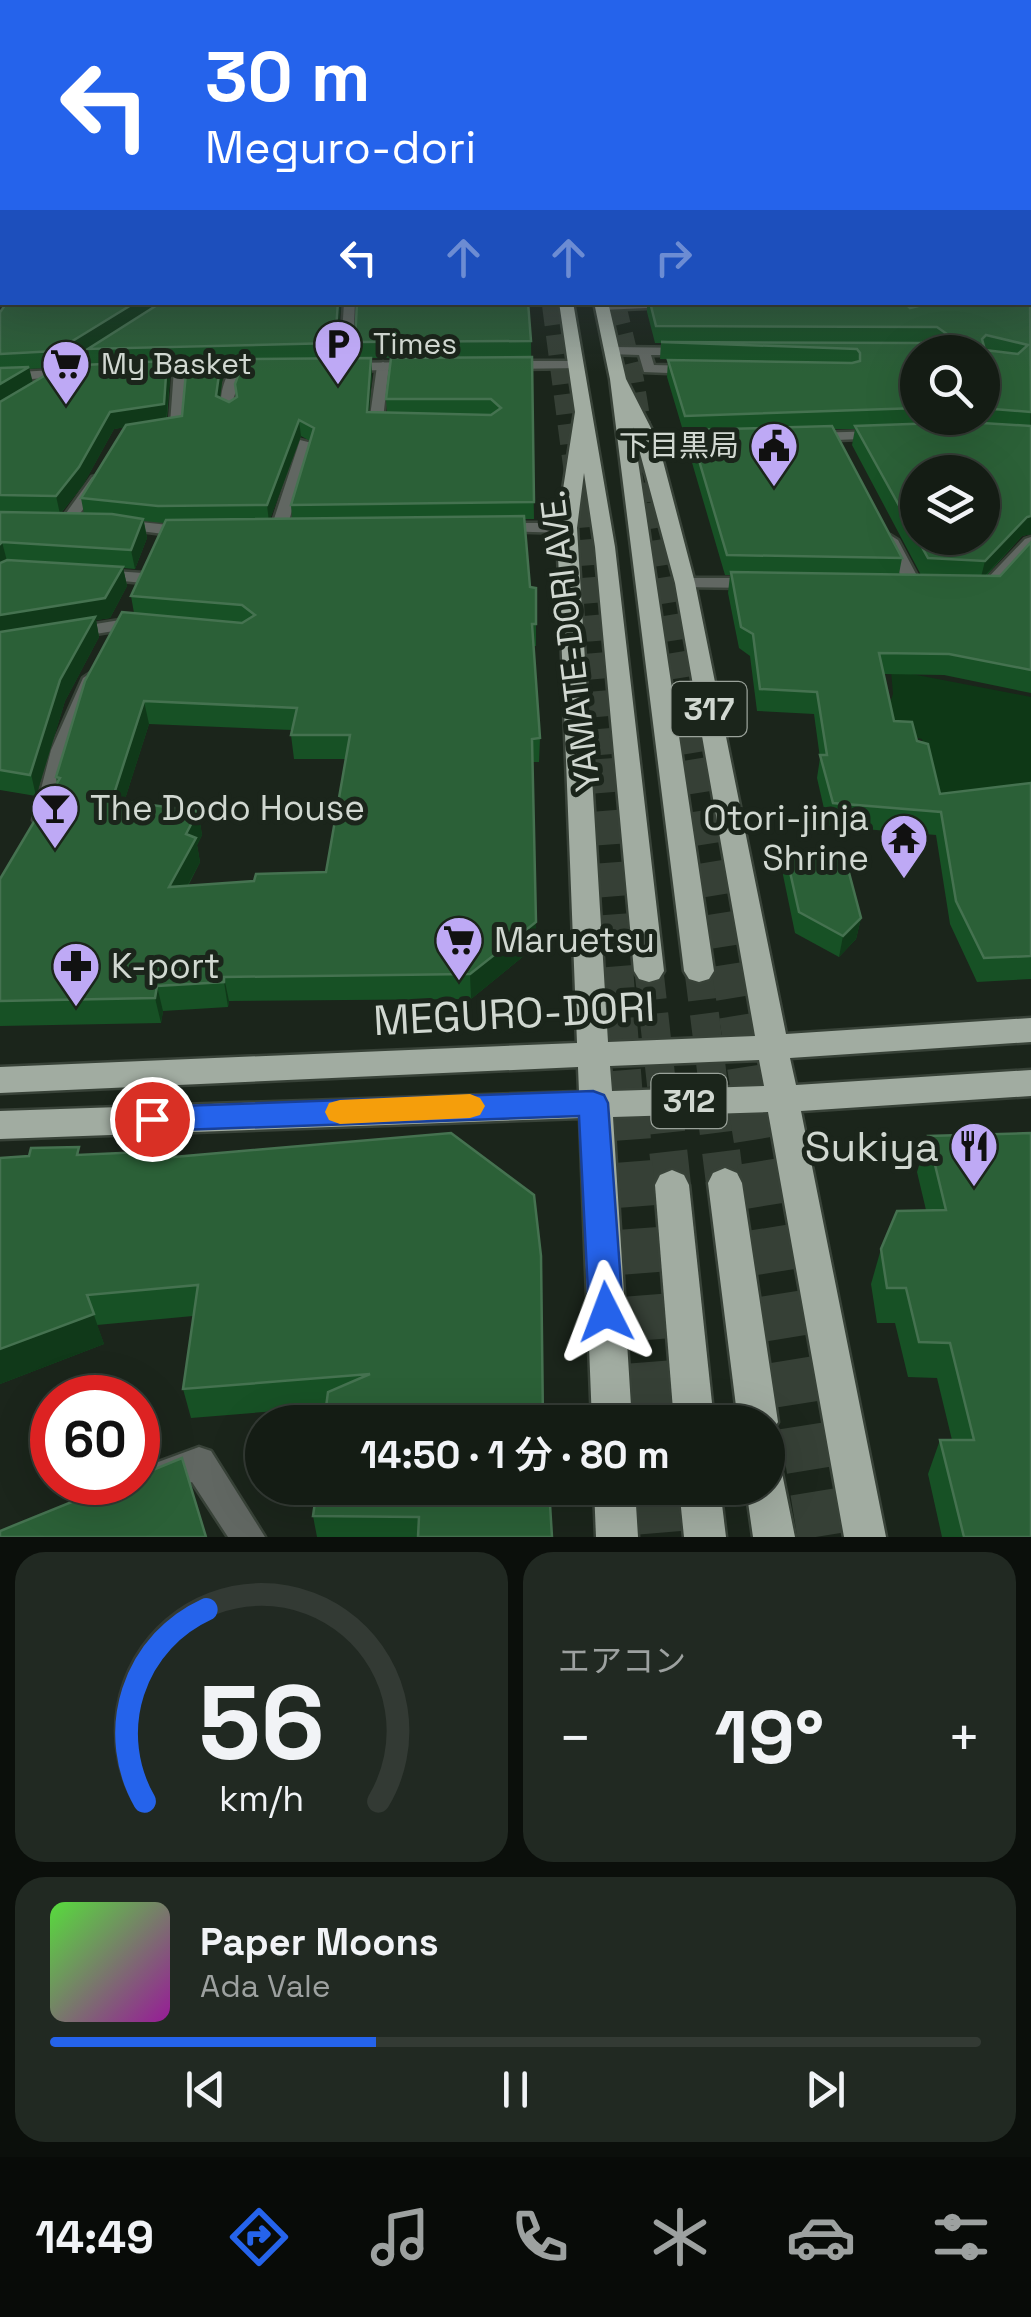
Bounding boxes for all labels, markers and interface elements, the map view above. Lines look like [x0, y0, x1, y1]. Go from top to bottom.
text: 30 m [205, 32, 370, 121]
icon: left [40, 40, 170, 170]
text: Meguro-dori [205, 119, 476, 176]
icon: left [331, 230, 386, 285]
icon: ahead [436, 230, 491, 285]
icon: ahead [541, 230, 596, 285]
icon: right [646, 230, 701, 285]
parking icon: Times [312, 318, 364, 386]
place label: Times [373, 324, 457, 363]
map controls [900, 335, 1000, 555]
button: search [900, 335, 1000, 435]
supermarket icon: My Basket [40, 338, 92, 406]
place label: My Basket [101, 344, 252, 383]
public building icon: 下目黒局 [748, 420, 800, 488]
place label: 下目黒局 [619, 426, 739, 465]
button: layers [900, 455, 1000, 555]
street label: YAMATE-DORI AVE. [530, 488, 610, 794]
road number: 317 [672, 682, 746, 736]
bar icon: The Dodo House [29, 782, 81, 850]
place label: The Dodo House [90, 786, 365, 830]
place label: Otori-jinja Shrine [703, 796, 869, 880]
temple icon: Otori-jinja Shrine [878, 812, 930, 880]
supermarket icon: Maruetsu [433, 914, 485, 982]
place label: Maruetsu [494, 918, 655, 962]
pharmacy icon: K-port [50, 940, 102, 1008]
place label: K-port [111, 944, 220, 988]
street label: MEGURO-DORI [372, 980, 656, 1047]
road number: 312 [652, 1074, 726, 1128]
pin [110, 1077, 195, 1162]
icon: arrive [125, 1092, 180, 1147]
place label: Sukiya [805, 1120, 939, 1173]
restaurant icon: Sukiya [948, 1120, 1000, 1188]
position arrow [554, 1260, 658, 1364]
speed limit sign: 60 [30, 1375, 160, 1505]
text: 14:50 · 1 分 · 80 m [360, 1431, 670, 1479]
text: エアコン [558, 1641, 686, 1681]
text: 56 [198, 1657, 325, 1789]
text: 19° [715, 1689, 824, 1785]
text: − [558, 1703, 592, 1773]
text: + [947, 1703, 981, 1773]
text: km/h [219, 1776, 304, 1821]
text: Paper Moons [200, 1918, 439, 1966]
text: Ada Vale [200, 1966, 331, 2006]
icon: previous [178, 2062, 233, 2117]
icon: pause [488, 2062, 543, 2117]
icon: next [798, 2062, 853, 2117]
icon: directions [224, 2202, 294, 2272]
icon: music [365, 2202, 435, 2272]
icon: phone [505, 2202, 575, 2272]
icon: climate [645, 2202, 715, 2272]
icon: car [786, 2202, 856, 2272]
icon: filters [926, 2202, 996, 2272]
text: 14:49 [35, 2209, 154, 2266]

